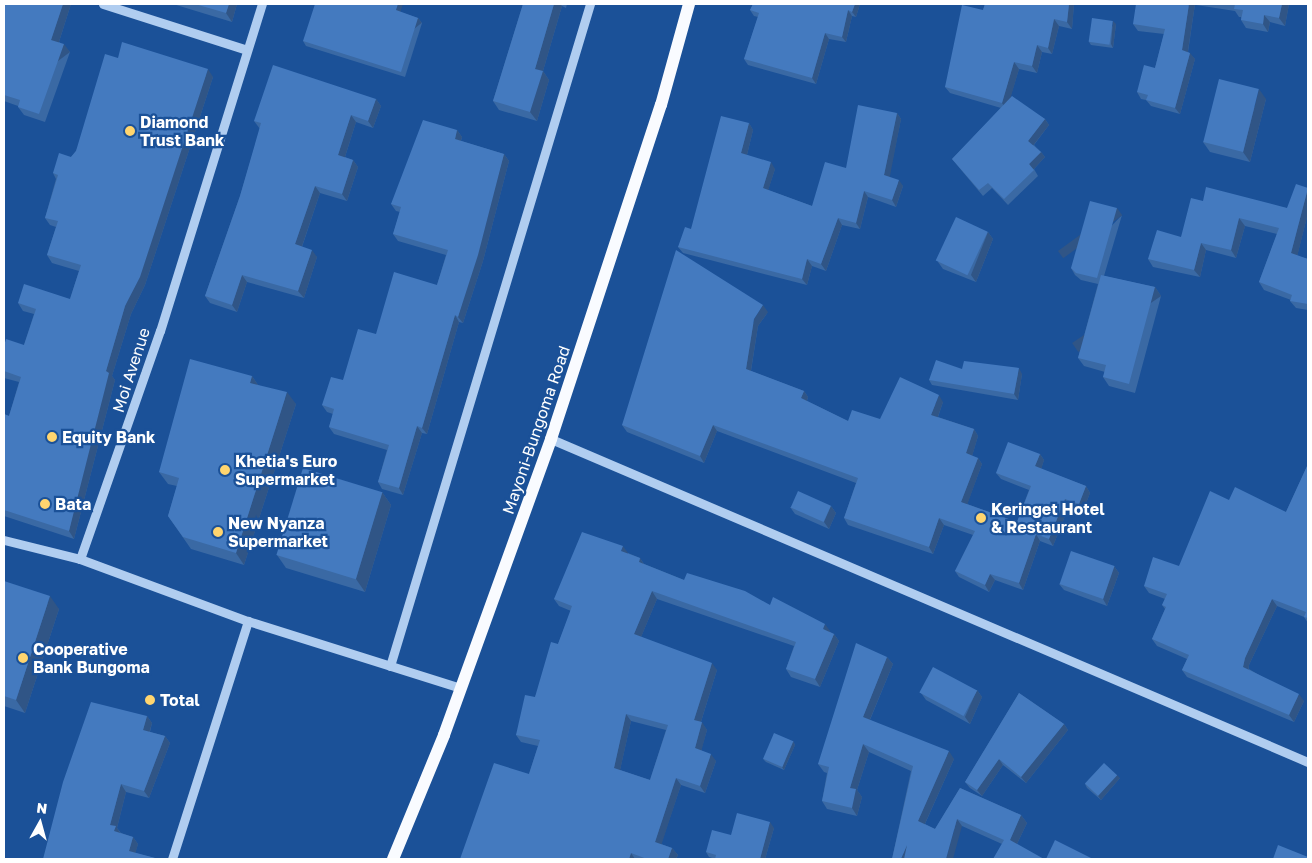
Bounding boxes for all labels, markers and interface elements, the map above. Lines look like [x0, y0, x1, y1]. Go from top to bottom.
place label: Diamond Trust Bank [140, 112, 224, 150]
marker: Diamond Trust Bank [124, 125, 136, 137]
street label: Moi Avenue [108, 325, 154, 415]
street label: Mayoni-Bungoma Road [498, 343, 574, 517]
place label: Equity Bank [62, 427, 155, 447]
marker: Equity Bank [46, 431, 58, 443]
place label: Khetia's Euro Supermarket [235, 451, 337, 489]
marker: Khetia's Euro Supermarket [219, 464, 231, 476]
place label: Bata [55, 494, 91, 514]
marker: Bata [39, 498, 51, 510]
place label: Keringet Hotel & Restaurant [991, 499, 1105, 537]
marker: Keringet Hotel & Restaurant [975, 512, 987, 524]
place label: New Nyanza Supermarket [228, 513, 328, 551]
marker: New Nyanza Supermarket [212, 526, 224, 538]
place label: Cooperative Bank Bungoma [33, 639, 150, 677]
marker: Cooperative Bank Bungoma [17, 652, 29, 664]
place label: Total [160, 690, 200, 710]
marker: Total [144, 694, 156, 706]
north arrow [15, 798, 65, 848]
text: N [36, 799, 48, 817]

